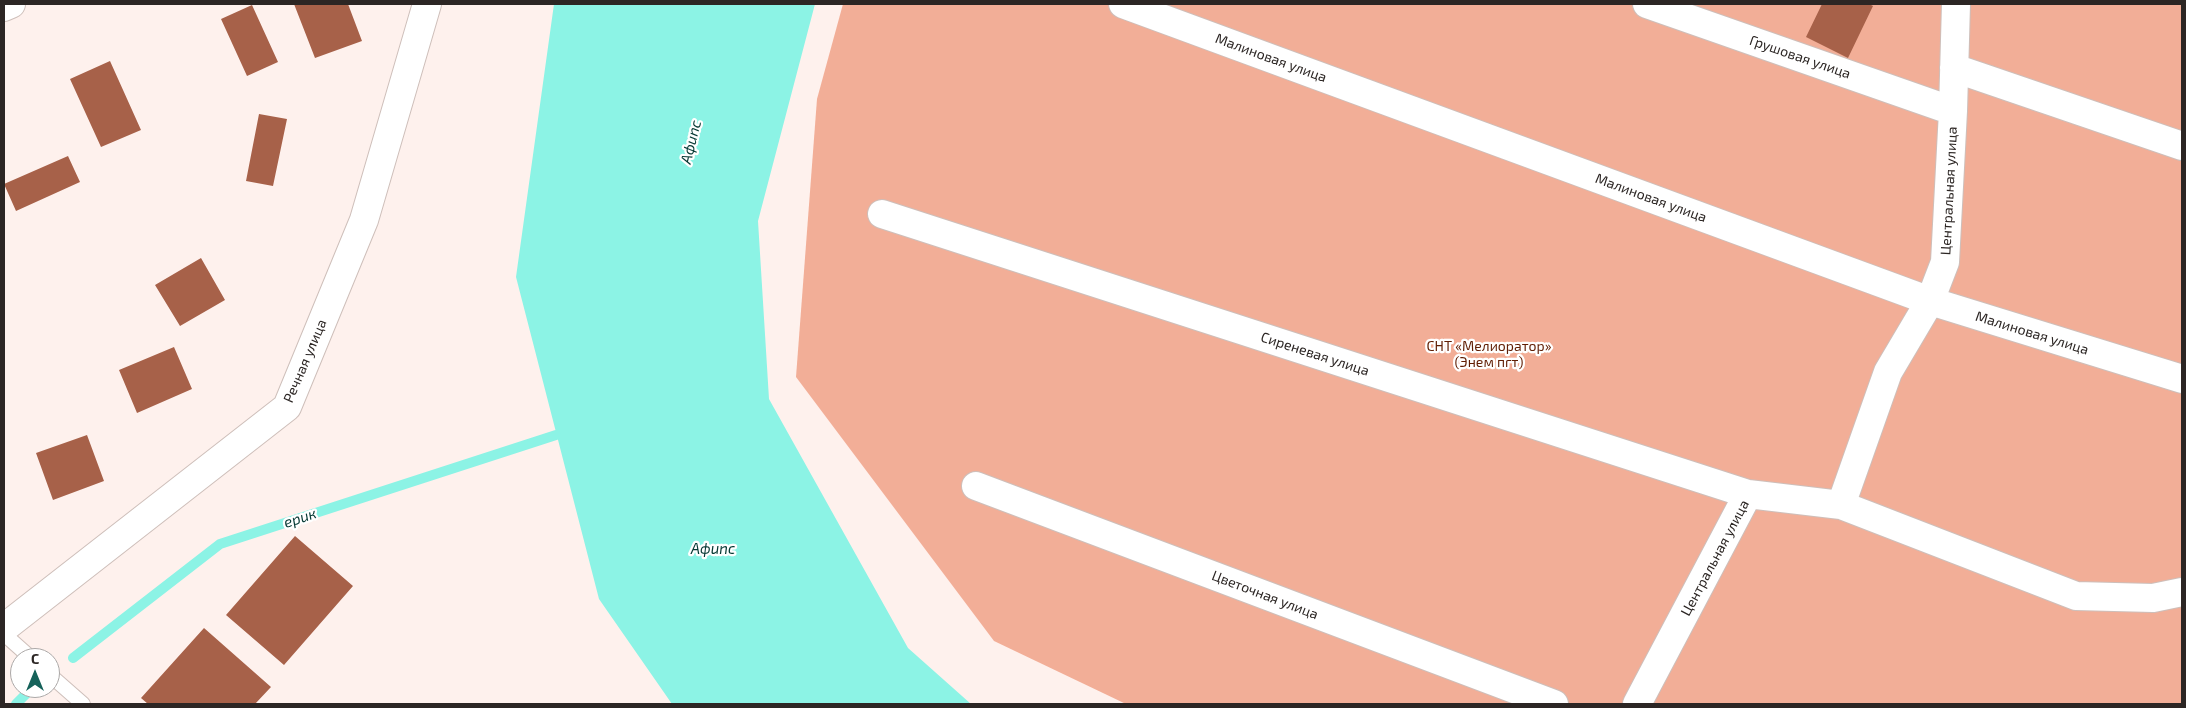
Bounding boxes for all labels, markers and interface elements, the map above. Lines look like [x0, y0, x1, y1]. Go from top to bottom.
street label: Малиновая улица [1213, 30, 1329, 86]
street label: Грушовая улица [1747, 32, 1853, 82]
water label: Афипс [677, 118, 705, 166]
street label: Центральная улица [1937, 126, 1961, 256]
street label: Малиновая улица [1593, 170, 1709, 226]
street label: Малиновая улица [1973, 308, 2091, 358]
street label: Речная улица [280, 317, 330, 405]
street label: Сиреневая улица [1259, 329, 1371, 379]
park label: СНТ «Мелиоратор» (Энем пгт) [1427, 338, 1551, 371]
street label: Центральная улица [1677, 497, 1753, 619]
water label: ерик [281, 504, 319, 532]
water label: Афипс [691, 540, 735, 558]
street label: Цветочная улица [1209, 567, 1321, 623]
north arrow [10, 648, 60, 698]
text: С [31, 650, 39, 667]

